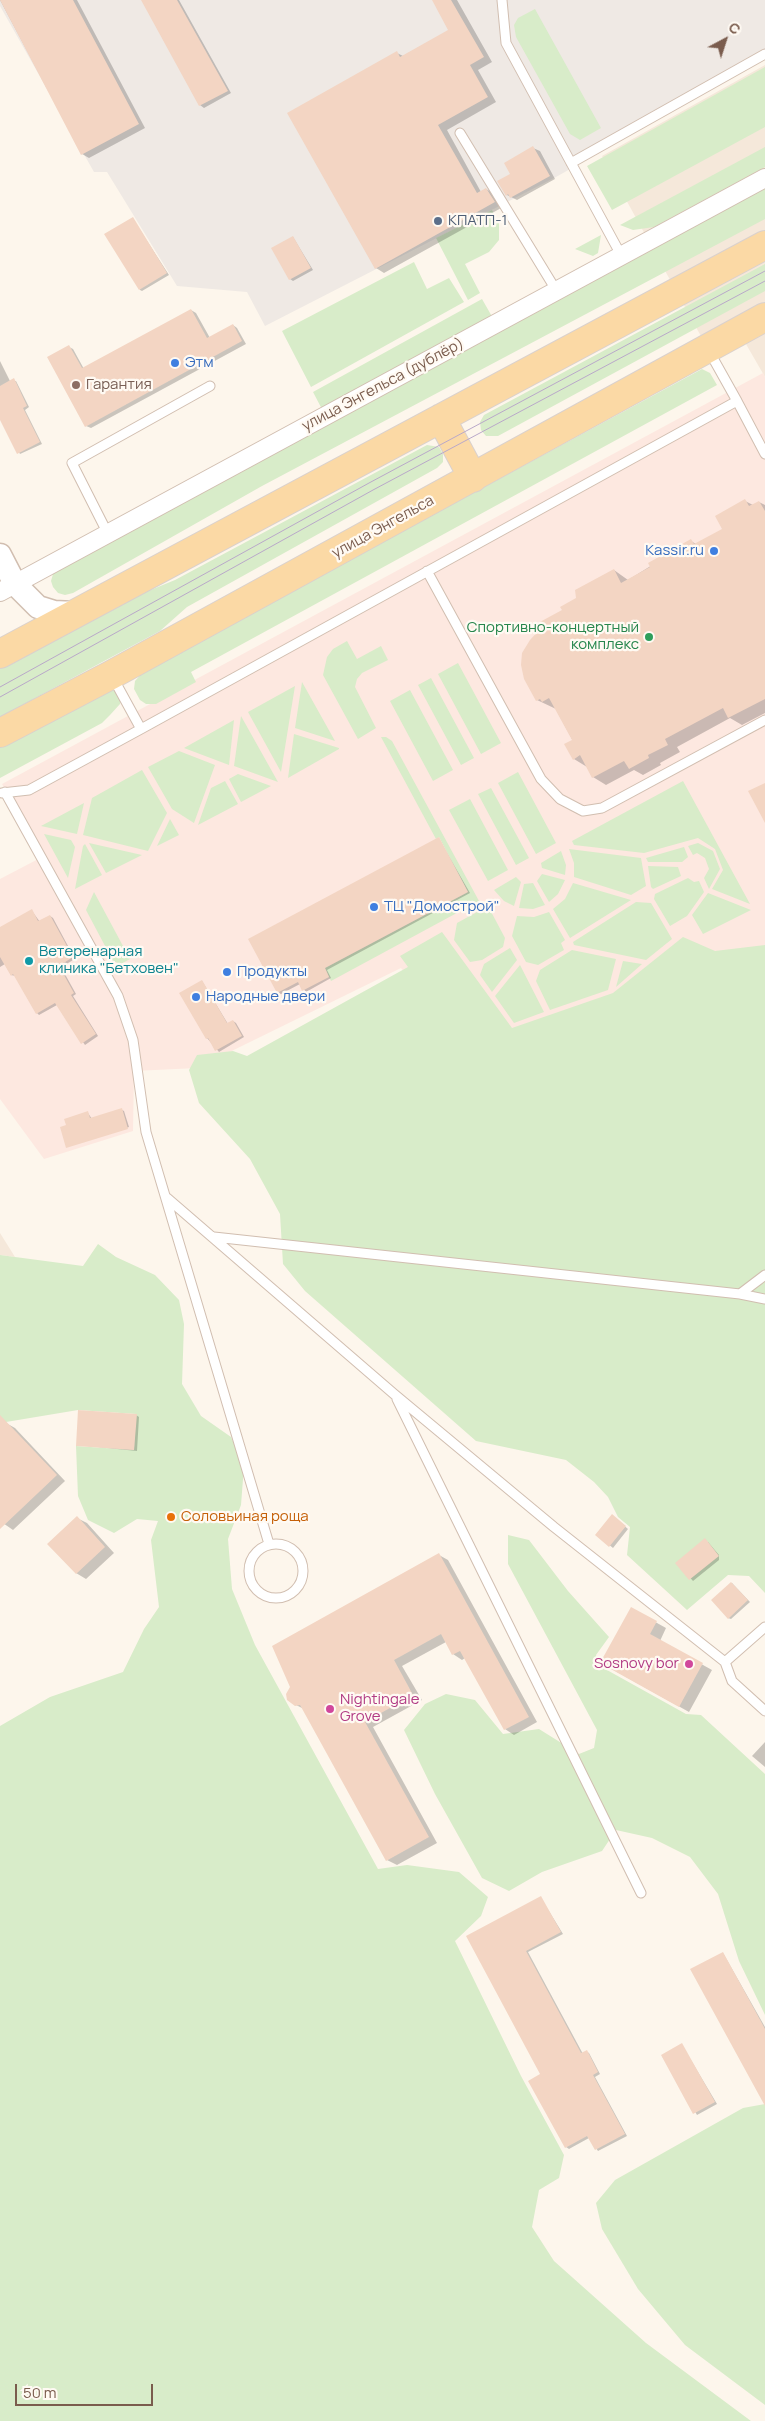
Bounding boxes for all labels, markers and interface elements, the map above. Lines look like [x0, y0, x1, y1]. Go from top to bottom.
north arrow [700, 15, 750, 65]
text: С [725, 18, 745, 39]
place label: КПАТП-1 [448, 212, 507, 230]
marker: КПАТП-1 [432, 215, 444, 227]
street label: улица Энгельса (дублёр) [299, 335, 467, 435]
place label: Этм [185, 354, 214, 372]
marker: Этм [169, 357, 181, 369]
place label: Гарантия [86, 376, 152, 394]
marker: Гарантия [70, 379, 82, 391]
street label: улица Энгельса [329, 492, 437, 562]
place label: Kassir.ru [645, 542, 704, 560]
marker: Kassir.ru [708, 545, 720, 557]
place label: Спортивно-концертный комплекс [467, 619, 639, 654]
marker: Спортивно-концертный комплекс [643, 631, 655, 643]
place label: ТЦ "Домострой" [384, 898, 500, 916]
marker: ТЦ "Домострой" [368, 901, 380, 913]
place label: Ветеренарная клиника "Бетховен" [39, 943, 179, 978]
marker: Ветеренарная клиника "Бетховен" [23, 955, 35, 967]
place label: Продукты [237, 963, 307, 981]
marker: Продукты [221, 966, 233, 978]
place label: Народные двери [206, 988, 325, 1006]
marker: Народные двери [190, 991, 202, 1003]
place label: Соловьиная роща [181, 1508, 309, 1526]
marker: Соловьиная роща [165, 1511, 177, 1523]
place label: Sosnovy bor [594, 1655, 679, 1673]
marker: Sosnovy bor [683, 1658, 695, 1670]
place label: Nightingale Grove [340, 1691, 419, 1726]
marker: Nightingale Grove [324, 1703, 336, 1715]
scale bar [18, 2374, 155, 2406]
text: 50 m [23, 2382, 57, 2403]

